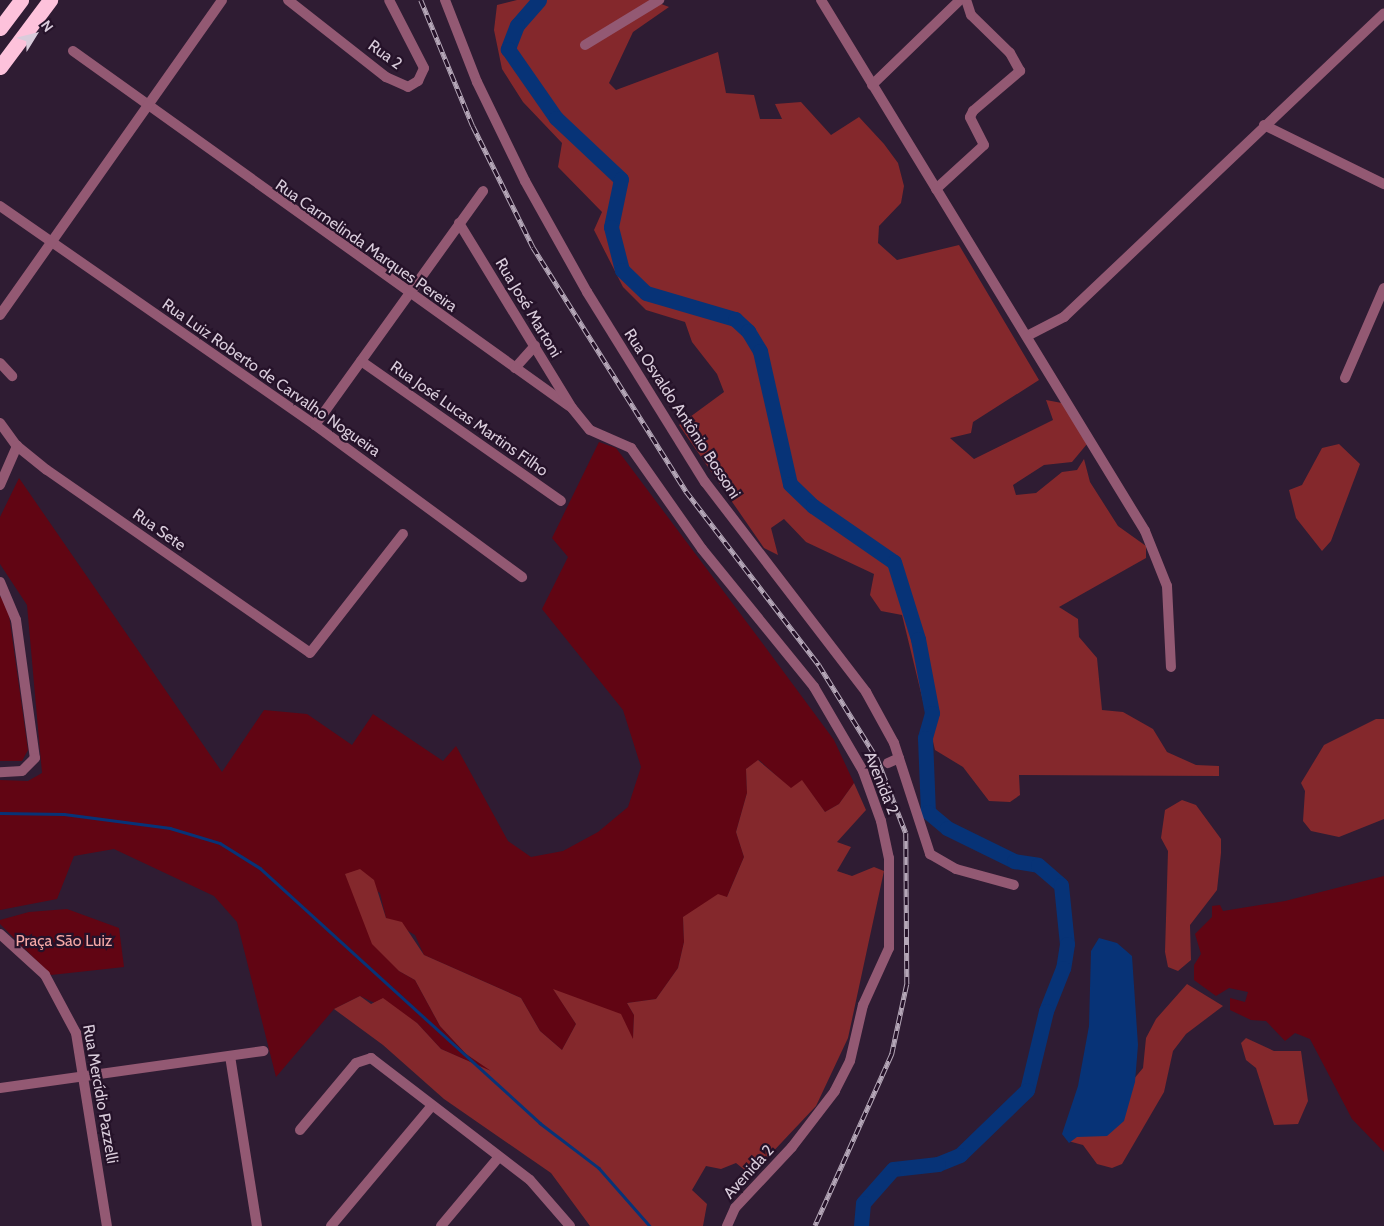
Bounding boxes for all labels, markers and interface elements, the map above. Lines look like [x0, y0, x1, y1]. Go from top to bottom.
north arrow [10, 10, 60, 60]
text: N [37, 17, 57, 35]
street label: Rua 2 [364, 36, 406, 74]
street label: Rua Carmelinda Marques Pereira [271, 176, 461, 316]
street label: Rua José Martoni [491, 255, 565, 361]
street label: Rua Luiz Roberto de Carvalho Nogueira [158, 295, 384, 461]
street label: Rua Osvaldo Antônio Bossoni [620, 325, 744, 503]
street label: Rua José Lucas Martins Filho [386, 357, 552, 481]
street label: Rua Sete [129, 505, 189, 555]
street label: Avenida 2 [860, 749, 902, 817]
park label: Praça São Luiz [16, 931, 112, 951]
street label: Rua Mercídio Pazzelli [78, 1023, 122, 1165]
street label: Avenida 2 [720, 1141, 778, 1203]

